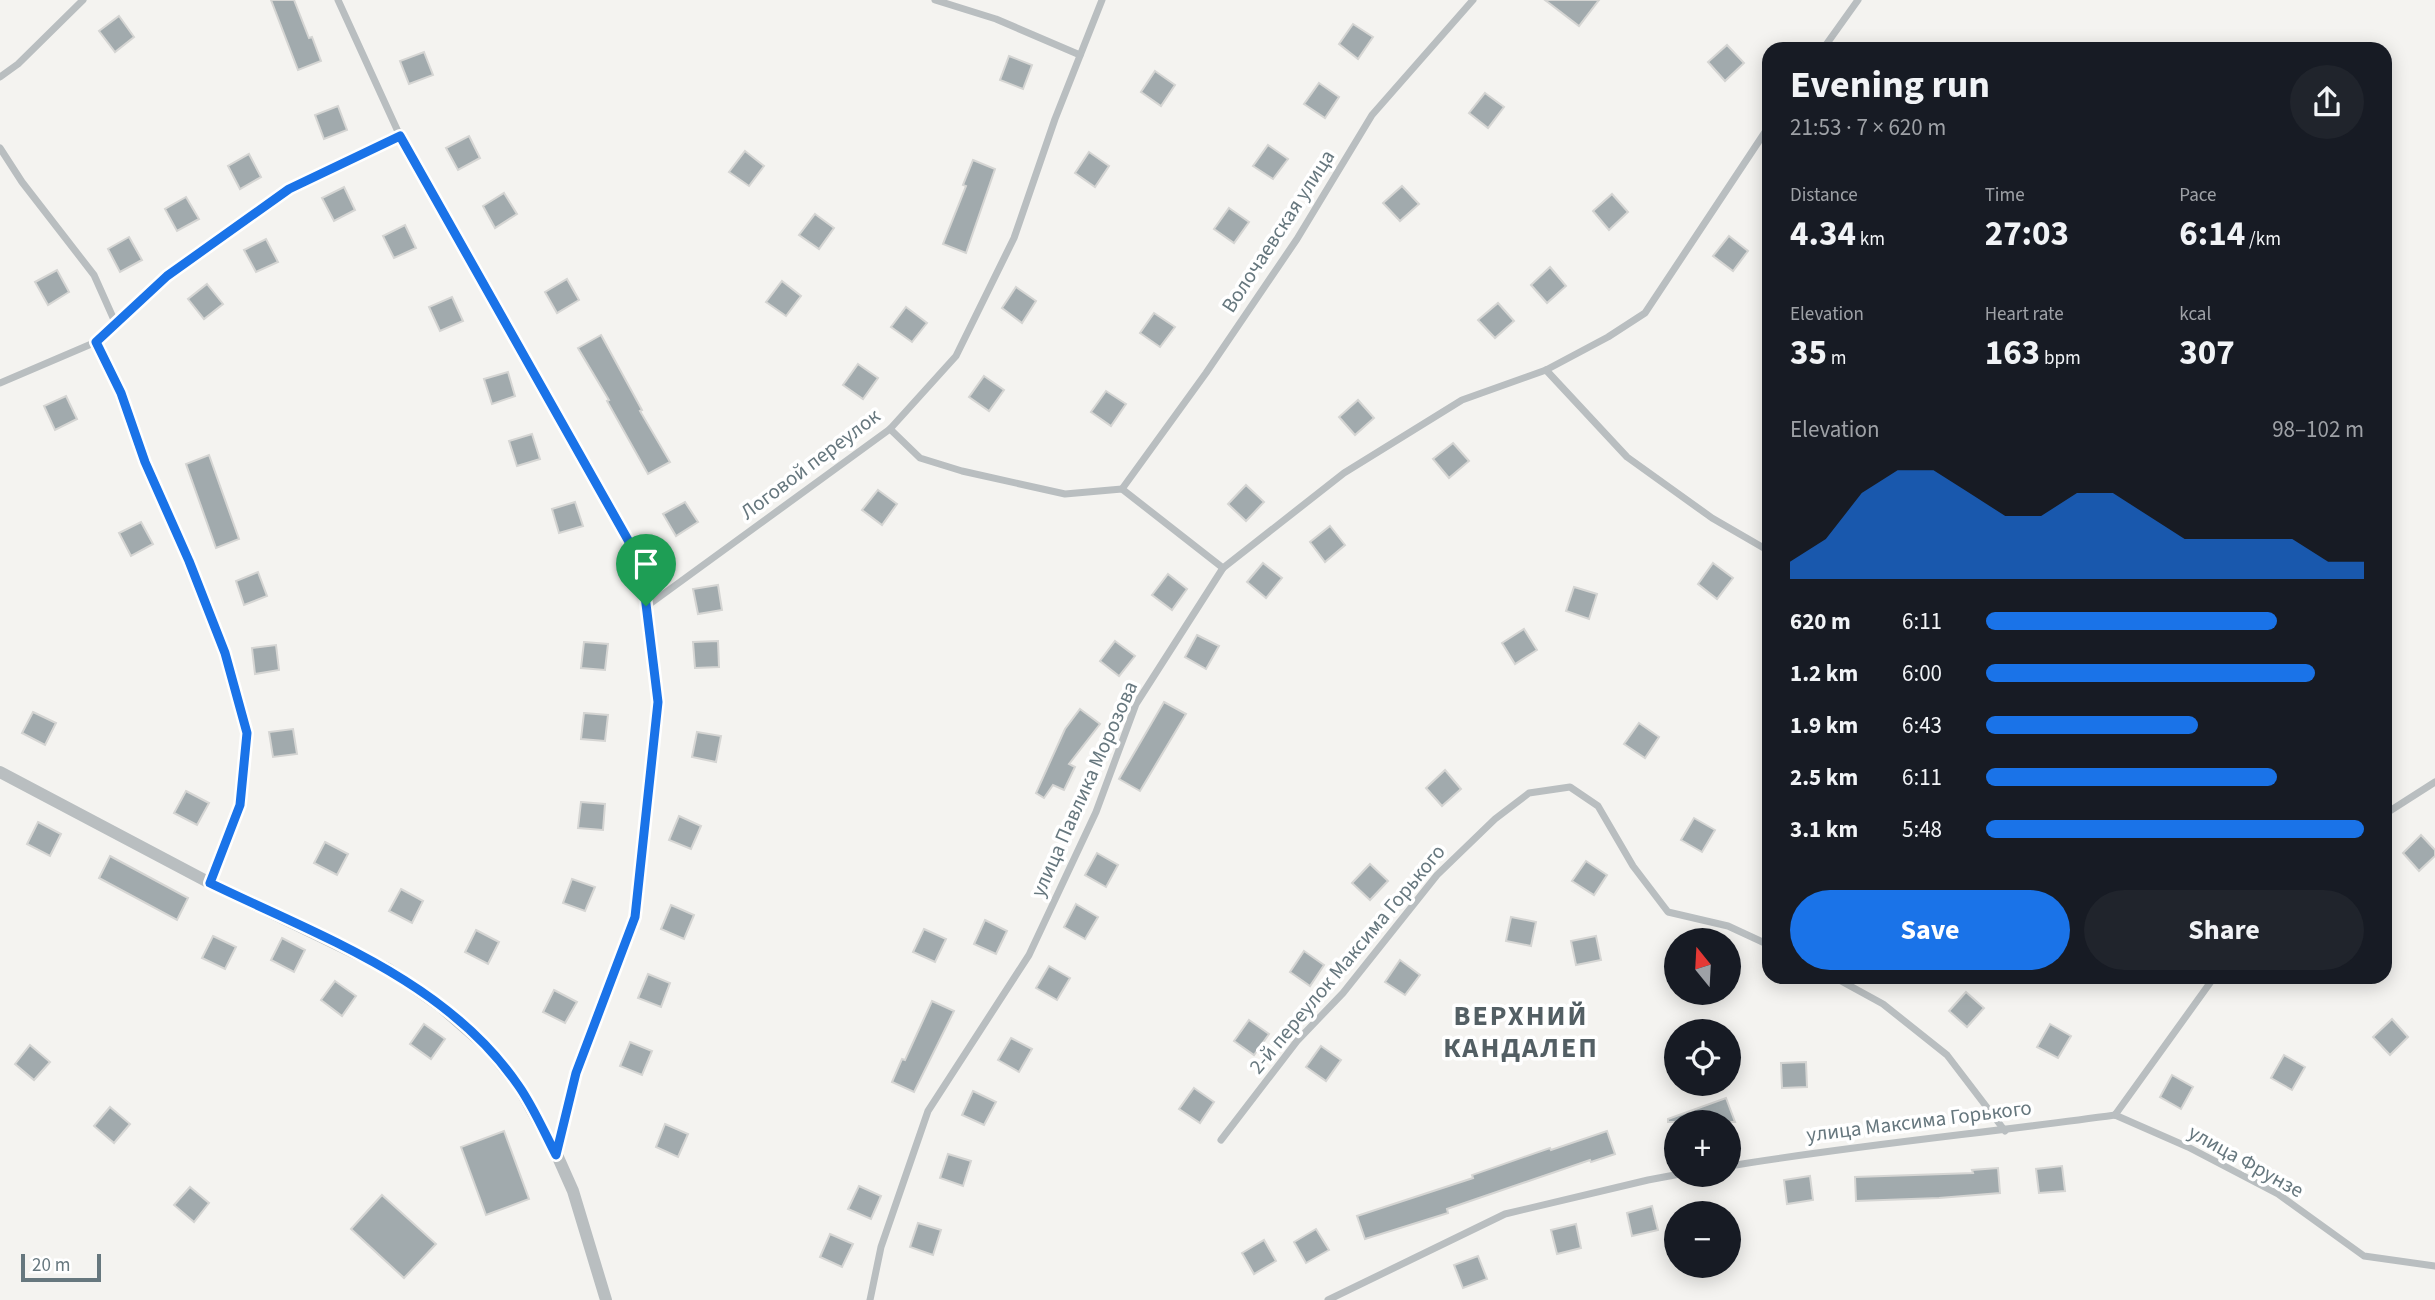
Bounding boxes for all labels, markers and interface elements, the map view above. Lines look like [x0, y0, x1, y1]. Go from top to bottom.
text: Evening run [1790, 58, 1990, 112]
button: share [2290, 65, 2364, 139]
text: 21:53 · 7 × 620 m [1790, 111, 1946, 144]
street label: Волочаевская улица [1214, 144, 1342, 318]
text: Distance [1790, 182, 1858, 209]
text: Time [1985, 182, 2025, 209]
text: Pace [2179, 182, 2217, 209]
text: 4.34 [1790, 209, 1856, 259]
text: 27:03 [1985, 209, 2069, 259]
text: 6:14 [2179, 209, 2245, 259]
text: km [1856, 226, 1885, 253]
text: /km [2245, 226, 2281, 253]
text: Elevation [1790, 301, 1864, 328]
text: Heart rate [1985, 301, 2064, 328]
text: kcal [2179, 301, 2211, 328]
text: 35 [1790, 328, 1827, 378]
text: 163 [1985, 328, 2040, 378]
text: 307 [2179, 328, 2235, 378]
text: m [1827, 345, 1847, 372]
text: bpm [2040, 345, 2081, 372]
street label: Логовой переулок [734, 401, 887, 527]
text: Elevation [1790, 413, 1880, 446]
text: 98–102 m [2272, 413, 2364, 446]
pin [616, 534, 676, 606]
icon: arrive [627, 545, 665, 583]
text: 620 m [1790, 605, 1851, 638]
text: 6:11 [1902, 605, 1942, 638]
text: 1.2 km [1790, 657, 1858, 690]
text: 6:00 [1902, 657, 1942, 690]
street label: улица Павлика Морозова [1023, 676, 1145, 902]
text: 1.9 km [1790, 709, 1858, 742]
text: 6:43 [1902, 709, 1942, 742]
text: 2.5 km [1790, 761, 1858, 794]
text: 6:11 [1902, 761, 1942, 794]
text: 3.1 km [1790, 813, 1858, 846]
text: 5:48 [1902, 813, 1942, 846]
street label: 2-й переулок Максима Горького [1242, 838, 1452, 1080]
button: Save [1790, 890, 2070, 970]
button: Share [2084, 890, 2364, 970]
north arrow [1664, 928, 1741, 1004]
map controls [1664, 928, 1741, 1278]
district label: ВЕРХНИЙ КАНДАЛЕП [1443, 996, 1599, 1068]
button: locate [1664, 1019, 1741, 1096]
street label: улица Максима Горького [1805, 1092, 2033, 1150]
button: + [1664, 1110, 1741, 1187]
street label: улица Фрунзе [2183, 1117, 2309, 1205]
button: − [1664, 1201, 1741, 1278]
scale bar [21, 1251, 102, 1283]
text: 20 m [32, 1252, 70, 1279]

